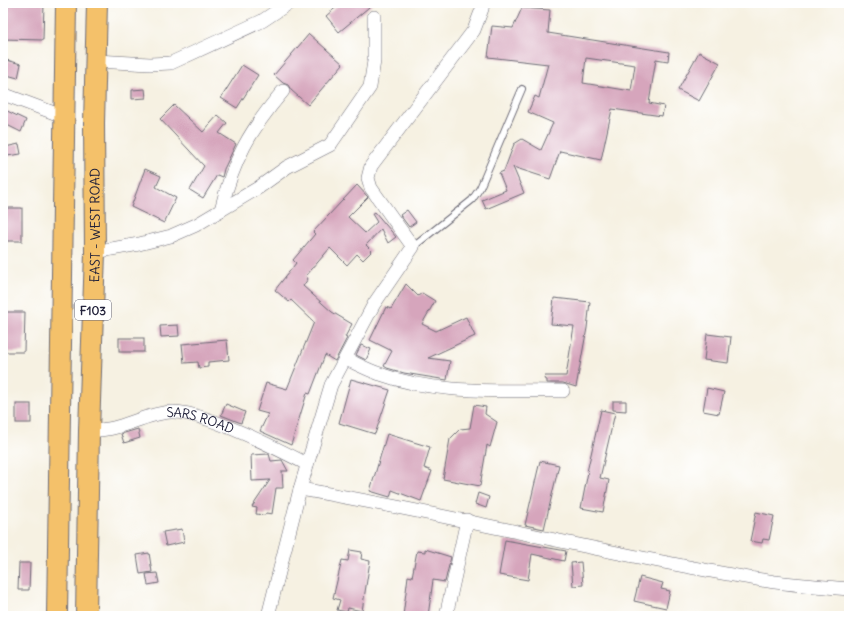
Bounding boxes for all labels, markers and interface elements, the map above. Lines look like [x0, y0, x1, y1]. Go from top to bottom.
street label: EAST - WEST ROAD [85, 168, 104, 283]
road number: F103 [75, 300, 111, 320]
street label: SARS ROAD [166, 403, 237, 437]

